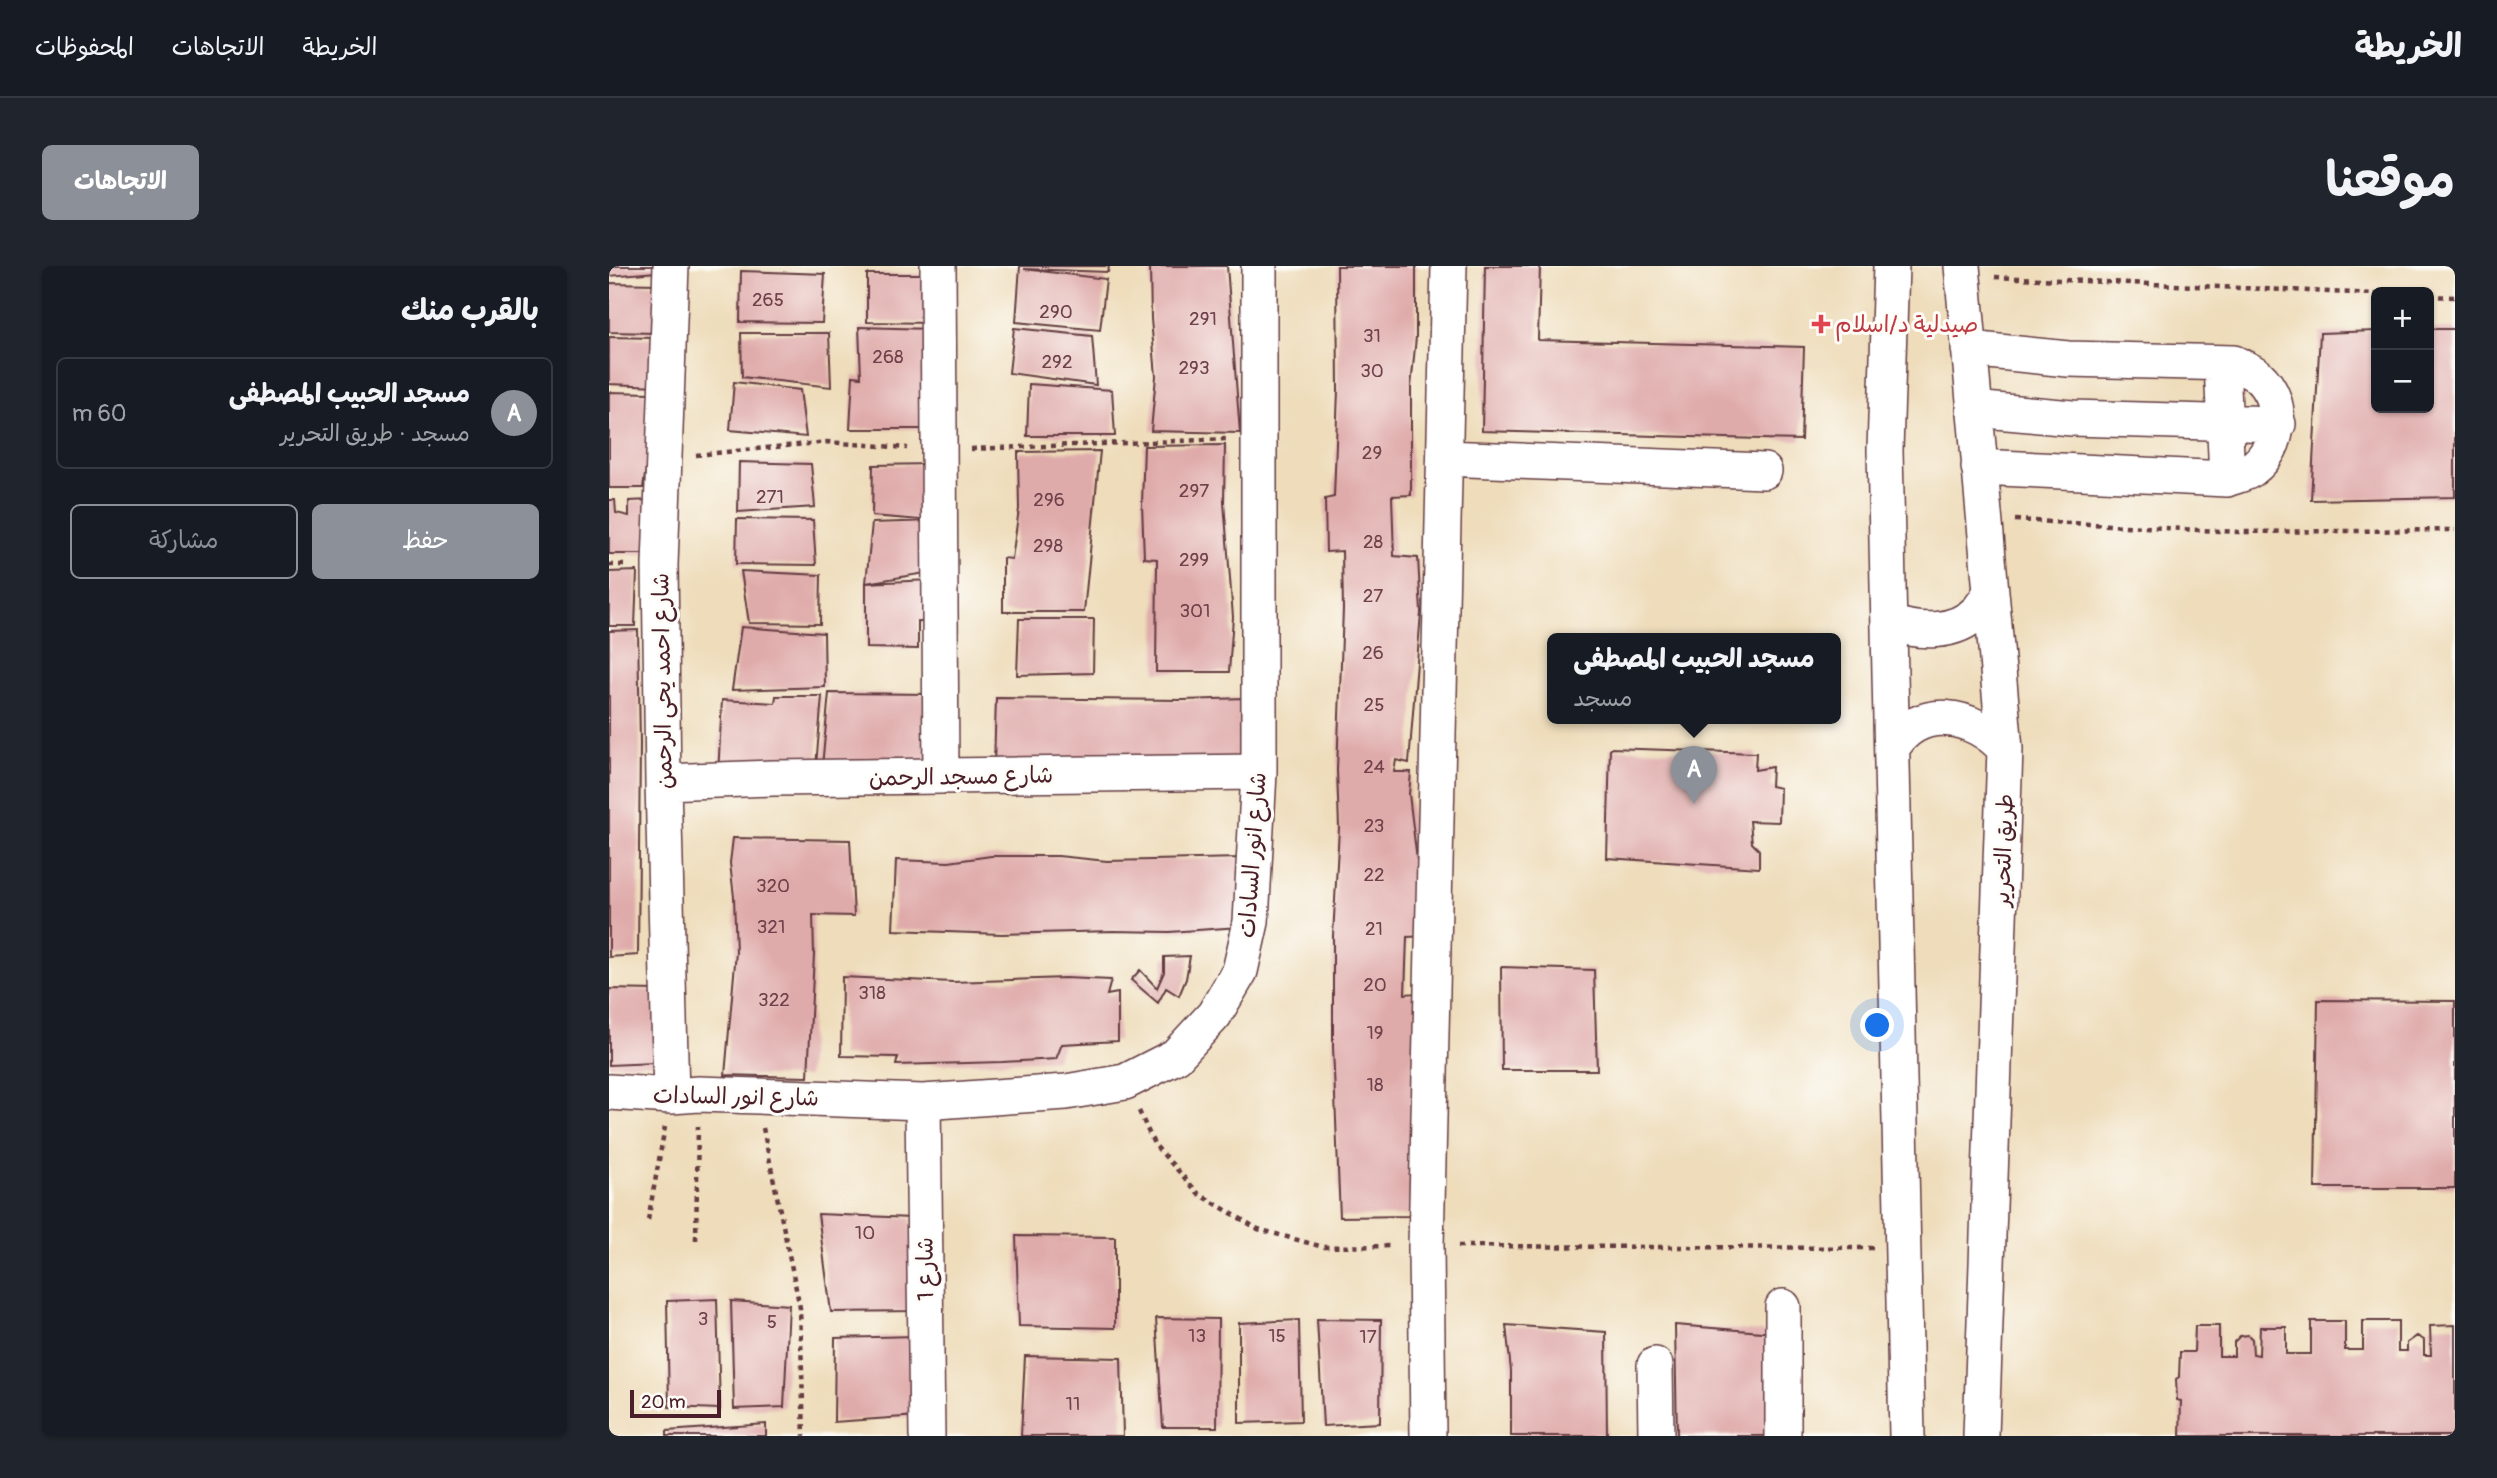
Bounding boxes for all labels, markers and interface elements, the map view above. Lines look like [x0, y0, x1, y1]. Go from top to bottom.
text: الخريطة [2355, 26, 2462, 67]
text: المحفوظات [35, 33, 134, 62]
text: الاتجاهات [172, 33, 265, 62]
text: الخريطة [303, 33, 377, 62]
button: الاتجاهات [42, 145, 199, 220]
text: موقعنا [2325, 150, 2455, 211]
map controls [2371, 287, 2434, 413]
button: + [2371, 287, 2434, 350]
house number: 265 [752, 288, 784, 312]
text: بالقرب منك [401, 292, 539, 329]
house number: 290 [1039, 300, 1073, 324]
house number: 291 [1189, 307, 1217, 331]
place label: صيدلية د/اسلام [1835, 310, 1978, 342]
marker: صيدلية د/اسلام [1813, 316, 1829, 332]
house number: 31 [1363, 324, 1381, 348]
house number: 268 [872, 345, 904, 369]
house number: 292 [1041, 350, 1073, 374]
button: − [2371, 350, 2434, 413]
house number: 293 [1178, 356, 1210, 380]
house number: 30 [1360, 359, 1384, 383]
text: مسجد الحبيب المصطفى [229, 378, 470, 410]
text: 60 m [72, 399, 127, 428]
text: A [507, 399, 521, 428]
text: مسجد · طريق التحرير [281, 419, 470, 448]
house number: 29 [1362, 441, 1382, 465]
house number: 297 [1179, 479, 1209, 503]
house number: 271 [756, 485, 784, 509]
house number: 296 [1033, 488, 1065, 512]
button: مشاركة [70, 504, 298, 579]
button: حفظ [312, 504, 539, 579]
house number: 28 [1363, 530, 1383, 554]
house number: 298 [1033, 534, 1063, 558]
house number: 299 [1179, 548, 1209, 572]
street label: شارع احمد يحى الرحمن [646, 573, 680, 789]
house number: 27 [1363, 584, 1383, 608]
house number: 301 [1179, 599, 1211, 623]
popup [1547, 633, 1841, 724]
house number: 26 [1362, 641, 1384, 665]
text: مسجد الحبيب المصطفى [1573, 643, 1815, 675]
text: مسجد [1573, 684, 1632, 713]
house number: 25 [1364, 693, 1384, 717]
pin: A [1671, 746, 1717, 804]
house number: 24 [1363, 755, 1385, 779]
street label: شارع مسجد الرحمن [869, 760, 1053, 794]
street label: شارع انور السادات [1232, 771, 1274, 939]
street label: طريق التحرير [1987, 793, 2020, 909]
house number: 23 [1364, 814, 1384, 838]
house number: 22 [1363, 863, 1385, 887]
house number: 320 [756, 874, 790, 898]
house number: 321 [757, 915, 785, 939]
house number: 21 [1365, 917, 1383, 941]
house number: 20 [1363, 973, 1387, 997]
house number: 318 [858, 981, 886, 1005]
house number: 322 [758, 988, 790, 1012]
your location [1860, 1008, 1894, 1042]
house number: 19 [1366, 1021, 1384, 1045]
house number: 18 [1366, 1073, 1384, 1097]
street label: شارع انور السادات [653, 1081, 819, 1113]
house number: 10 [855, 1221, 875, 1245]
street label: شارع 1 [910, 1237, 942, 1301]
house number: 3 [698, 1307, 708, 1331]
house number: 5 [767, 1310, 777, 1334]
house number: 13 [1188, 1324, 1206, 1348]
house number: 15 [1268, 1324, 1286, 1348]
house number: 17 [1359, 1325, 1377, 1349]
scale bar [630, 1387, 721, 1419]
text: 20 m [641, 1390, 686, 1414]
house number: 11 [1066, 1392, 1080, 1416]

